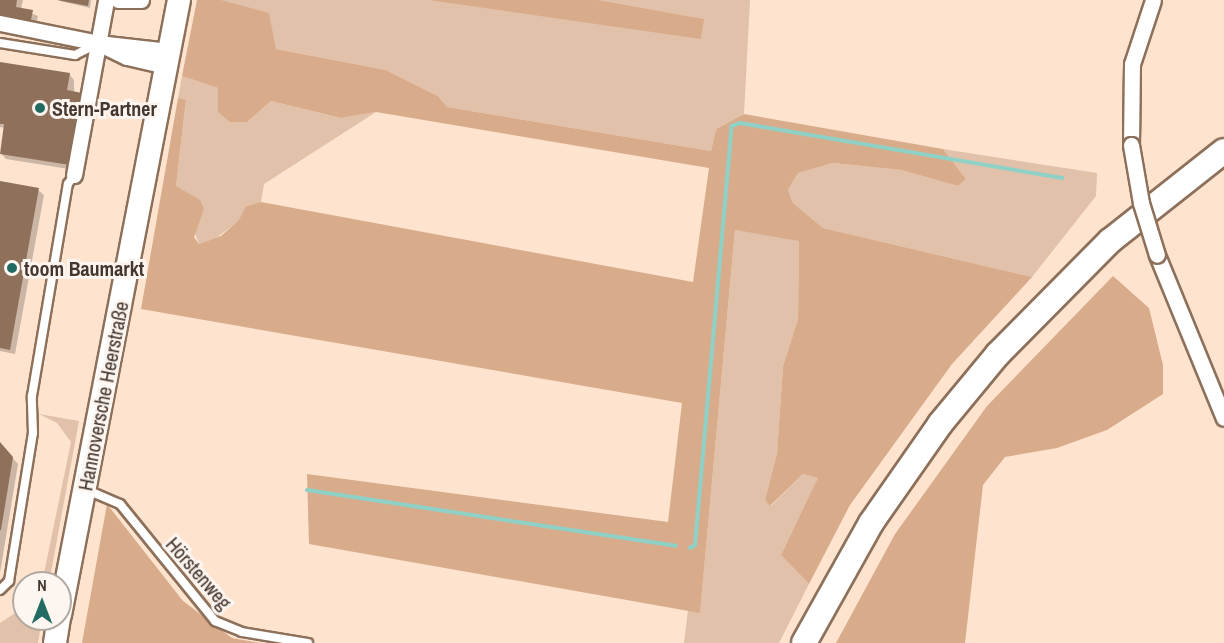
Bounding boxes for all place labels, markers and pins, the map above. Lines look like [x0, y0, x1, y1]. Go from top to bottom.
place label: Stern-Partner [52, 96, 157, 120]
marker: Stern-Partner [33, 101, 47, 115]
place label: toom Baumarkt [24, 256, 144, 280]
marker: toom Baumarkt [5, 261, 19, 275]

